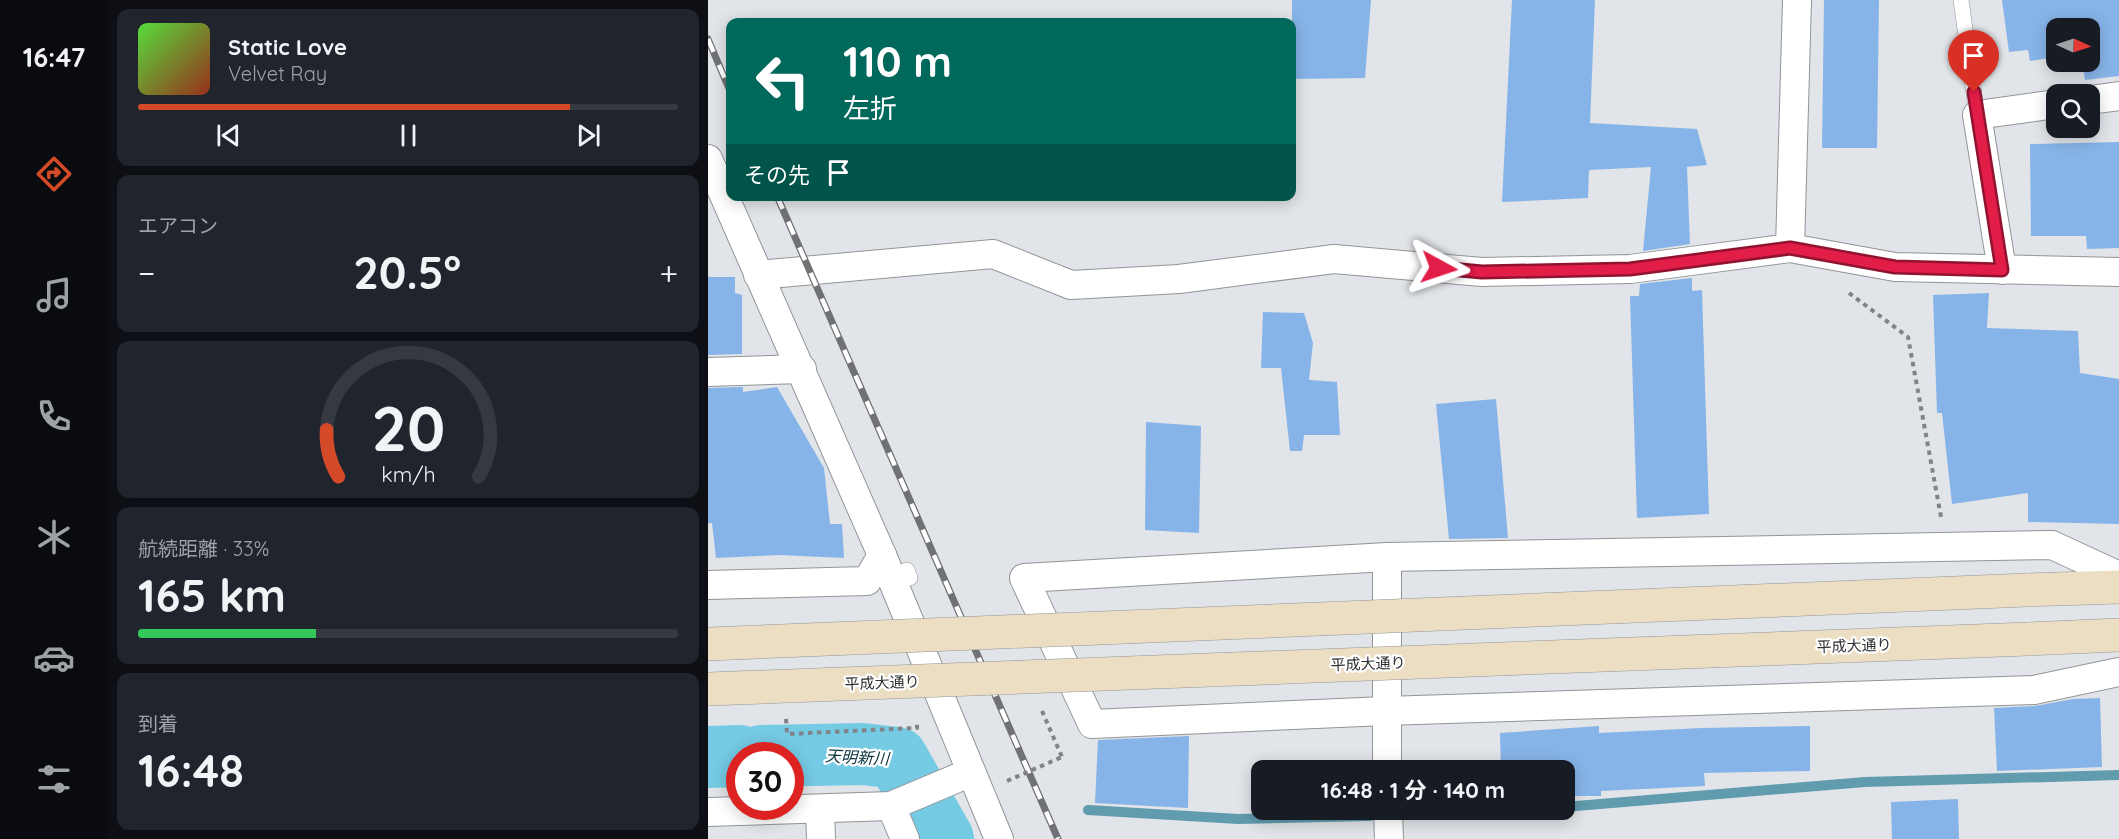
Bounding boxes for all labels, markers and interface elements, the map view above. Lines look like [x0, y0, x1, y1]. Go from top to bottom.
north arrow [2046, 18, 2100, 72]
map controls [2046, 18, 2100, 138]
pin [1948, 30, 1999, 92]
text: Static Love [228, 33, 347, 61]
text: 110 m [843, 35, 952, 88]
icon: arrive [1957, 39, 1990, 72]
text: 16:47 [23, 40, 85, 74]
icon: left [744, 42, 822, 120]
text: Velvet Ray [228, 61, 327, 86]
button: search [2046, 84, 2100, 138]
text: 左折 [843, 91, 897, 125]
icon: previous [212, 119, 245, 152]
icon: pause [392, 119, 425, 152]
icon: next [572, 119, 605, 152]
icon: directions [33, 153, 75, 195]
icon: arrive [822, 156, 855, 189]
text: その先 [744, 161, 810, 189]
text: エアコン [138, 213, 218, 238]
position arrow [1407, 236, 1471, 300]
text: 20.5° [353, 244, 461, 300]
text: − [138, 252, 155, 293]
text: + [659, 252, 678, 293]
icon: music [33, 274, 75, 316]
text: 20 [371, 389, 445, 467]
icon: phone [33, 395, 75, 437]
text: km/h [381, 461, 435, 487]
icon: climate [33, 516, 75, 558]
text: 航続距離 · 33% [138, 536, 269, 561]
text: 165 km [138, 567, 286, 623]
street label: 平成大通り [1816, 635, 1892, 656]
icon: car [33, 637, 75, 679]
street label: 平成大通り [1330, 653, 1406, 674]
street label: 平成大通り [844, 672, 920, 693]
text: 到着 [138, 711, 178, 736]
text: 16:48 [138, 742, 244, 798]
speed limit sign: 30 [726, 742, 804, 820]
water label: 天明新川 [825, 745, 891, 769]
icon: filters [33, 758, 75, 800]
text: 16:48 · 1 分 · 140 m [1321, 776, 1505, 804]

